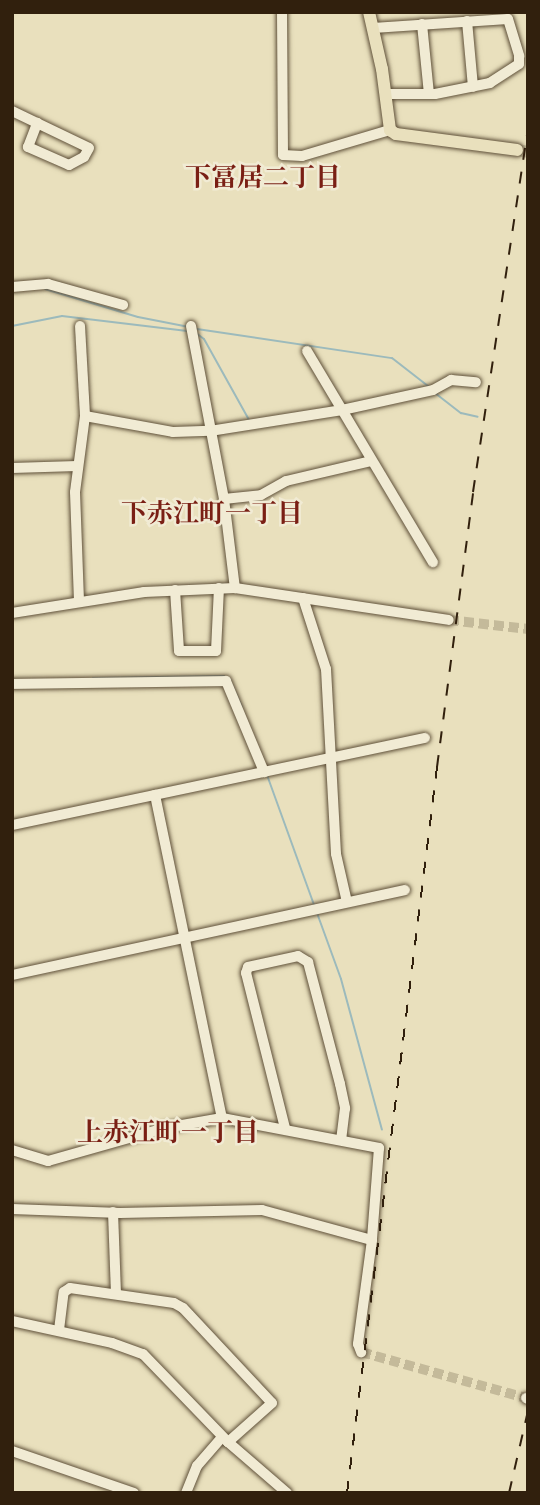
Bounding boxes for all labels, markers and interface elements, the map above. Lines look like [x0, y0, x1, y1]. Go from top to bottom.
district label: 下冨居二丁目 [185, 164, 341, 196]
district label: 下赤江町一丁目 [121, 500, 303, 532]
district label: 上赤江町一丁目 [77, 1119, 259, 1151]

